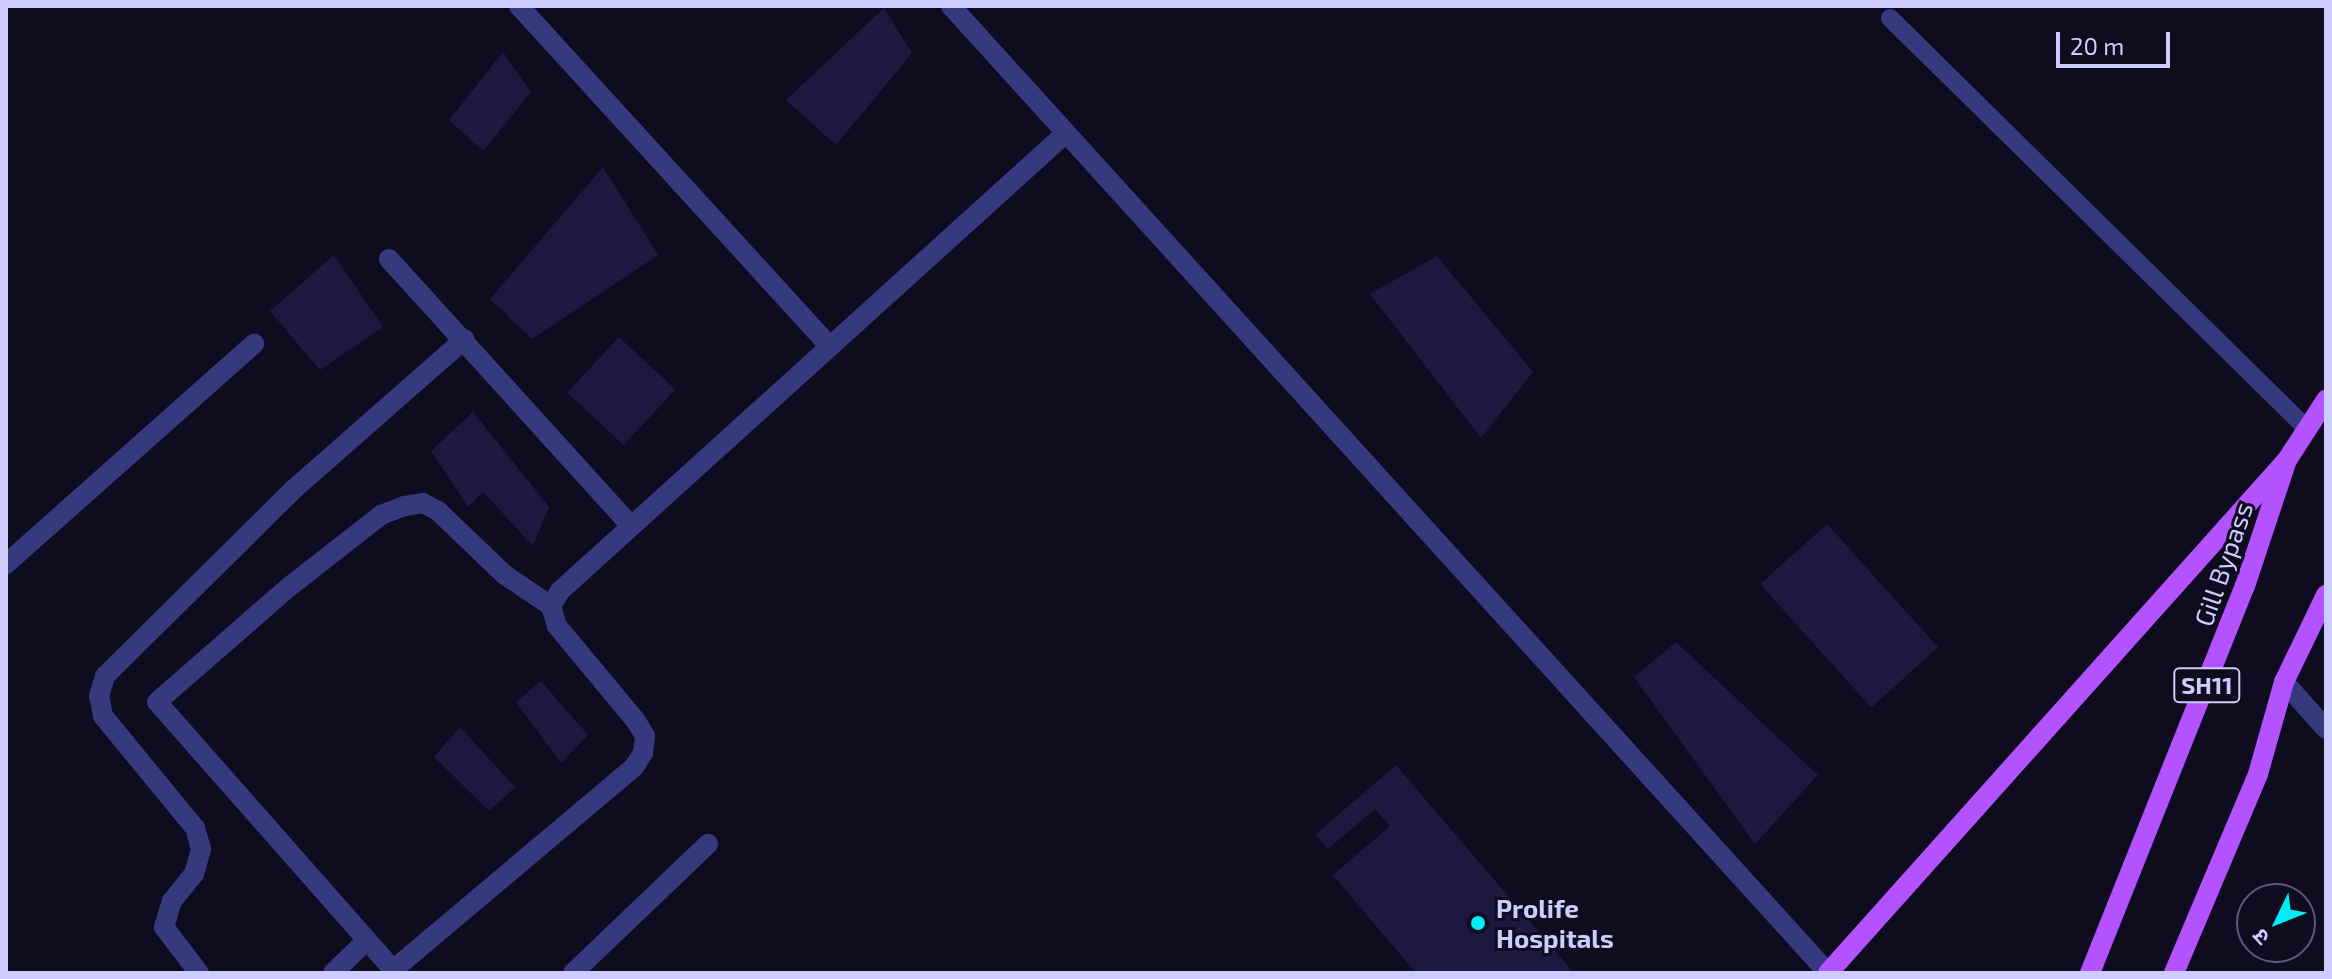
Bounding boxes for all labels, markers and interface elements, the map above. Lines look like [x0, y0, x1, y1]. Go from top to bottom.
scale bar [2060, 16, 2174, 66]
text: 20 m [2070, 31, 2124, 60]
street label: Gill Bypass [2187, 498, 2259, 630]
road number: SH11 [2173, 665, 2241, 705]
north arrow [2236, 883, 2316, 963]
place label: Prolife Hospitals [1496, 892, 1614, 954]
marker: Prolife Hospitals [1467, 912, 1489, 934]
text: उ [2246, 924, 2274, 952]

